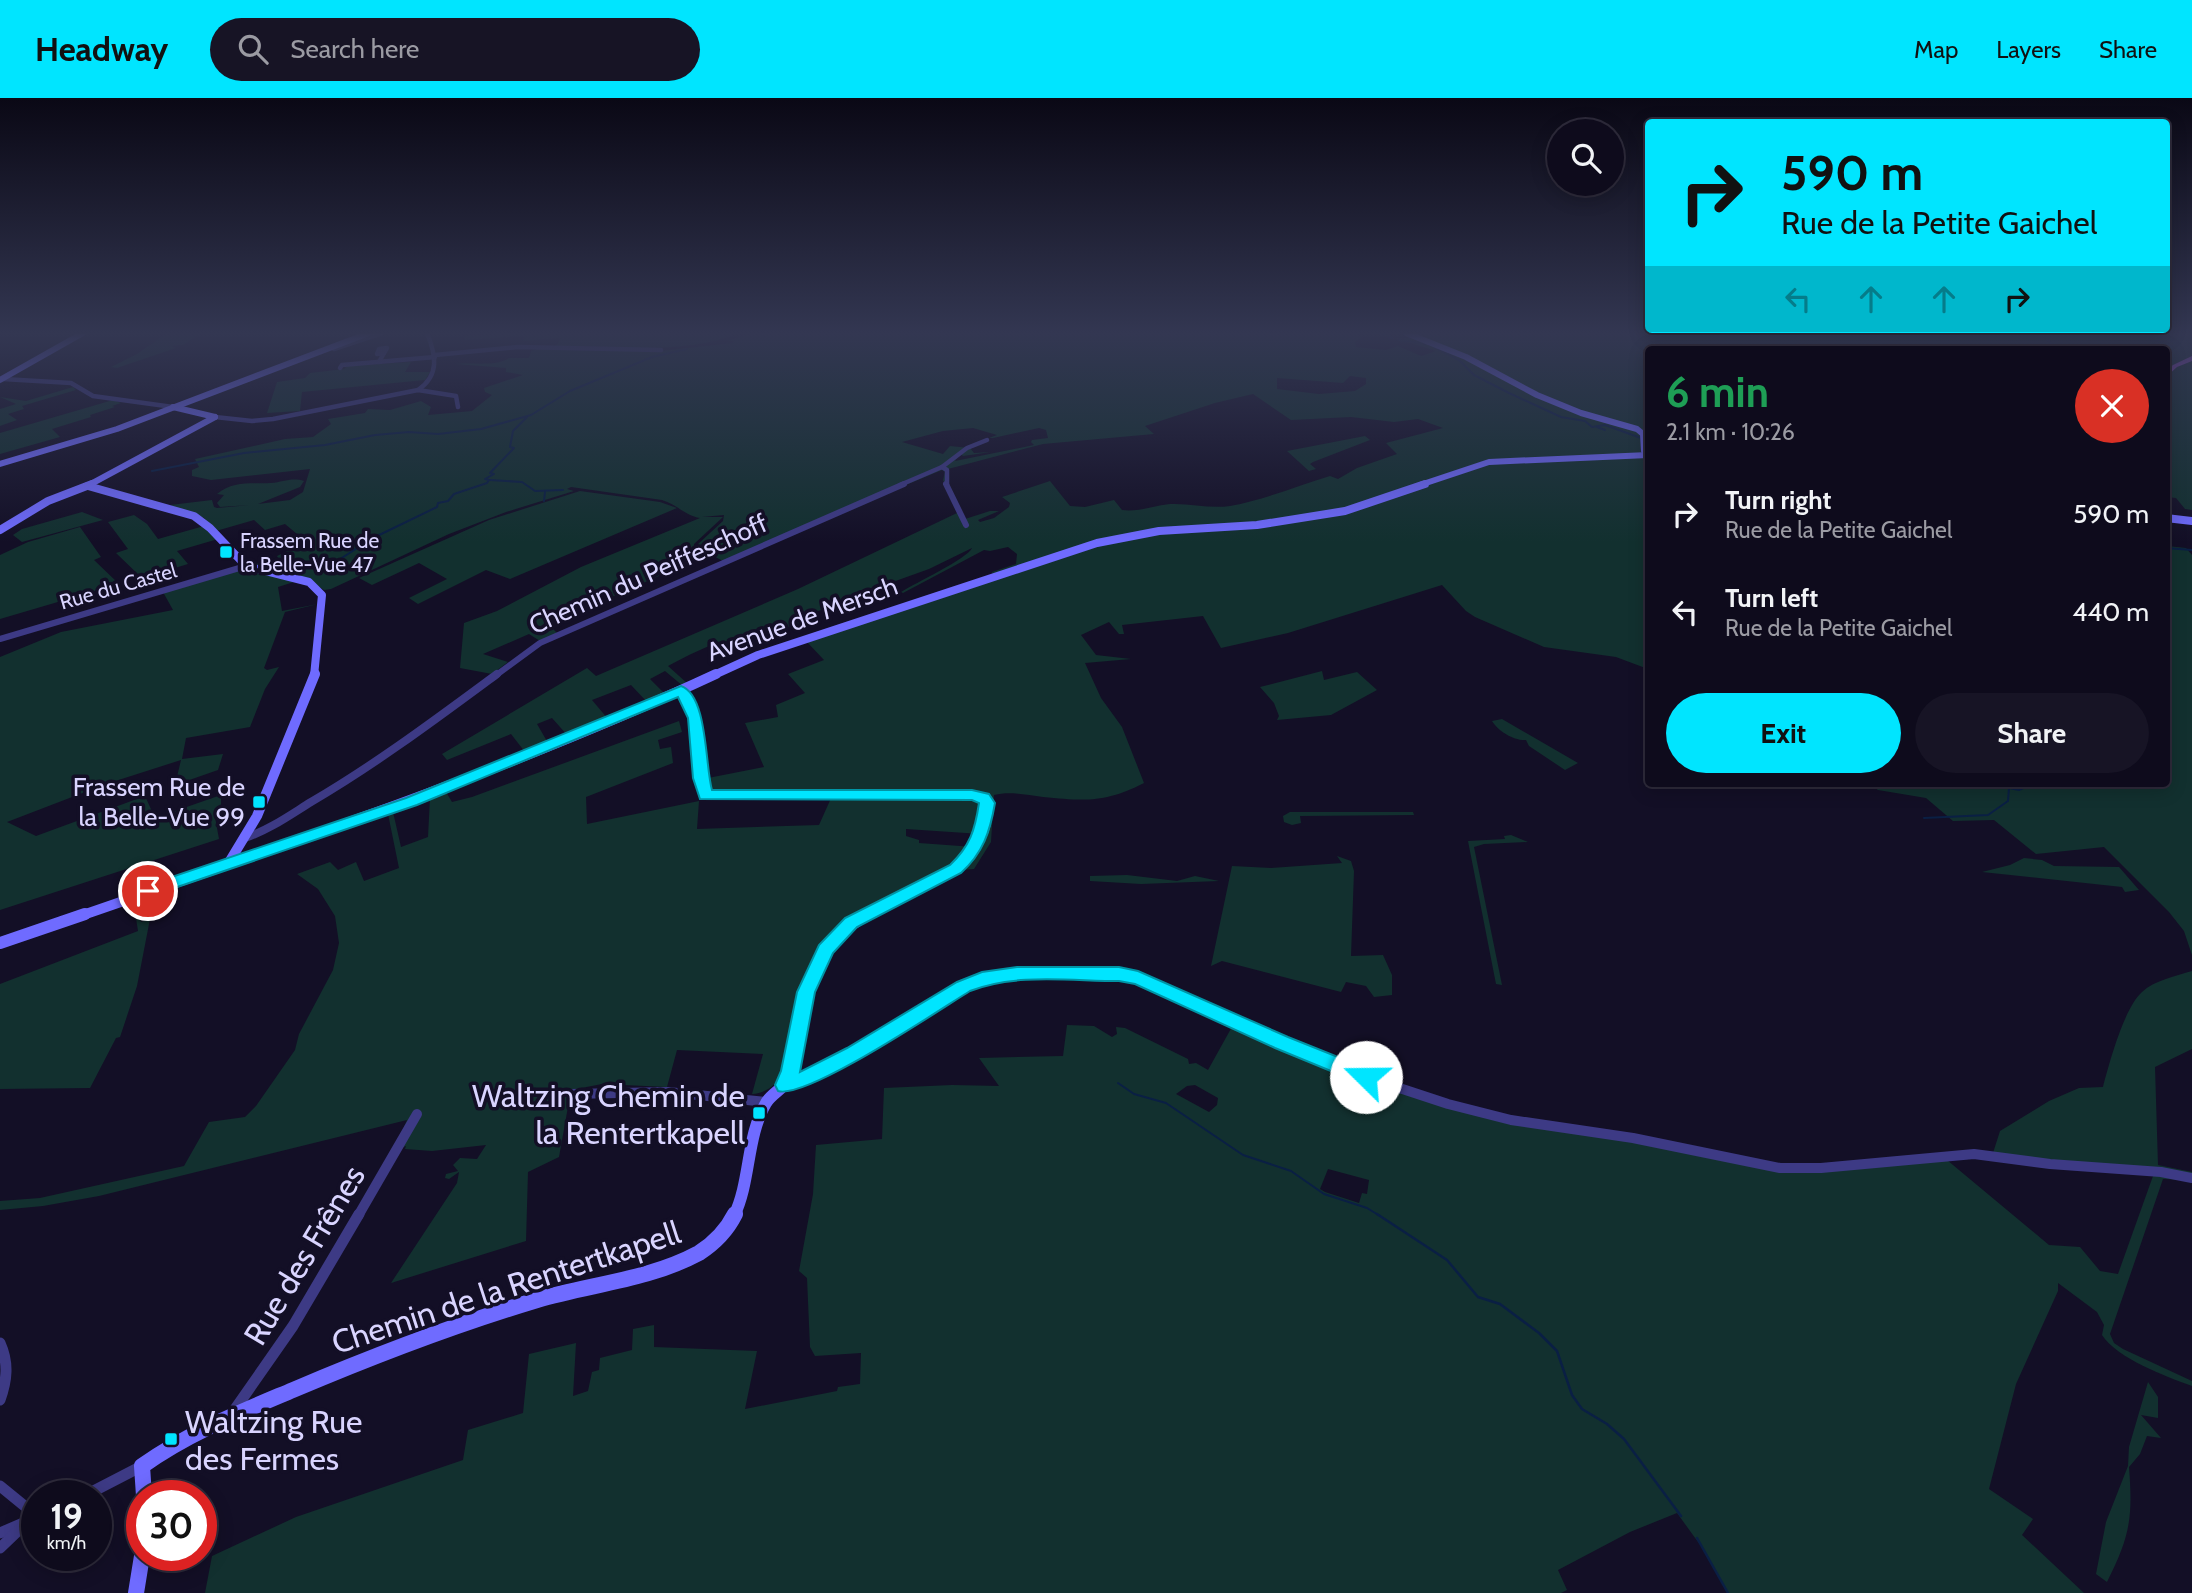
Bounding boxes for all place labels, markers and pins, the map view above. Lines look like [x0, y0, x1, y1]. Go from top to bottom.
place label: Frassem Rue de la Belle-Vue 47 [240, 528, 379, 577]
marker: Frassem Rue de la Belle-Vue 47 [218, 544, 234, 560]
place label: Frassem Rue de la Belle-Vue 99 [73, 771, 245, 833]
marker: Frassem Rue de la Belle-Vue 99 [251, 794, 267, 810]
pin [118, 861, 178, 921]
place label: Waltzing Chemin de la Rentertkapell [472, 1076, 745, 1152]
marker: Waltzing Chemin de la Rentertkapell [751, 1105, 767, 1121]
place label: Waltzing Rue des Fermes [185, 1402, 362, 1478]
marker: Waltzing Rue des Fermes [163, 1431, 179, 1447]

